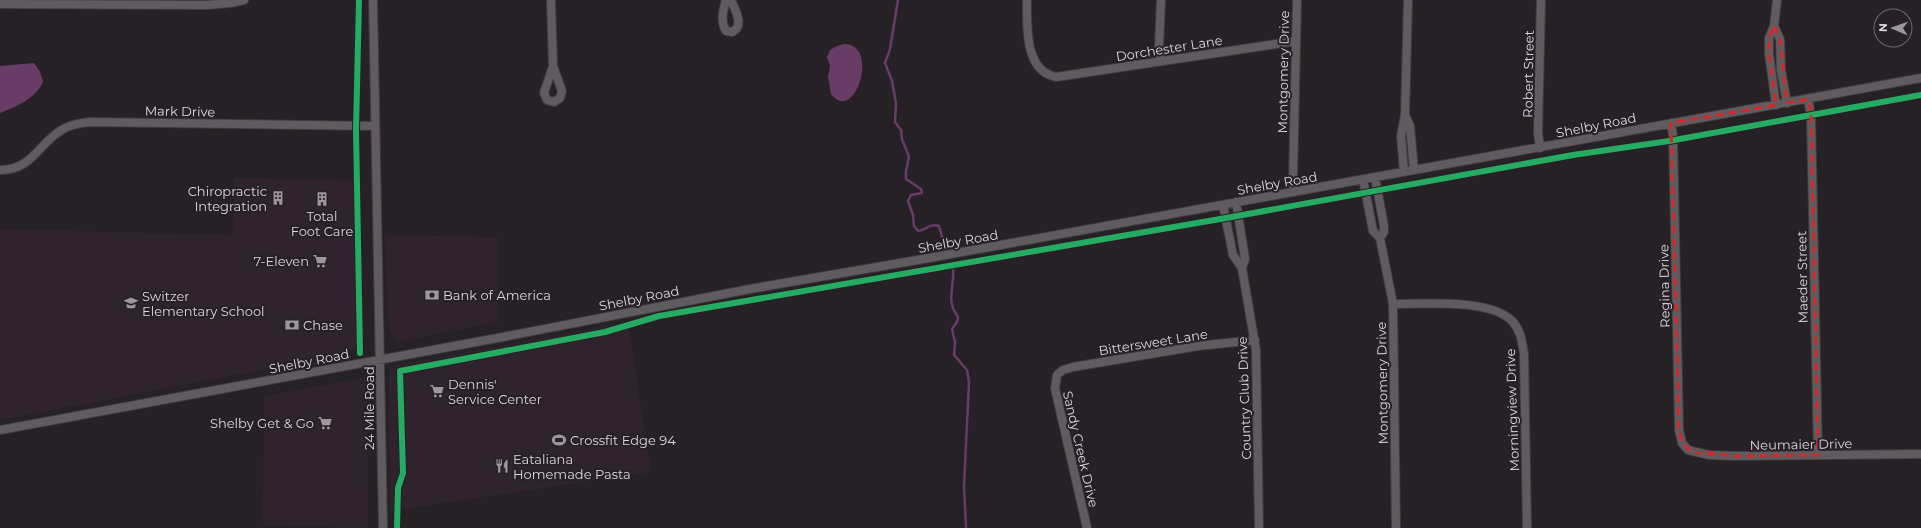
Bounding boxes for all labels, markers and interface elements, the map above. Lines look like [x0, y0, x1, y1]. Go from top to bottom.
north arrow [1873, 8, 1913, 48]
street label: Montgomery Drive [1274, 10, 1292, 133]
text: N [1876, 23, 1890, 32]
street label: Robert Street [1519, 30, 1537, 118]
street label: Dorchester Lane [1115, 32, 1224, 64]
street label: Mark Drive [145, 102, 215, 120]
street label: Shelby Road [1555, 109, 1637, 141]
street label: Shelby Road [1236, 168, 1318, 198]
place label: Chiropractic Integration [188, 183, 267, 214]
building icon: Chiropractic Integration [270, 190, 286, 206]
building icon: Total Foot Care [314, 191, 330, 207]
place label: Total Foot Care [291, 208, 353, 239]
street label: Shelby Road [917, 226, 999, 256]
street label: Maeder Street [1793, 231, 1811, 323]
street label: Regina Drive [1655, 244, 1673, 328]
place label: 7-Eleven [254, 253, 309, 269]
supermarket icon: 7-Eleven [312, 253, 328, 269]
street label: Shelby Road [598, 282, 680, 314]
bank icon: Bank of America [424, 287, 440, 303]
place label: Bank of America [443, 287, 551, 303]
place label: Switzer Elementary School [142, 288, 265, 319]
school or university icon: Switzer Elementary School [123, 295, 139, 311]
bank icon: Chase [284, 317, 300, 333]
place label: Chase [303, 317, 343, 333]
street label: Montgomery Drive [1373, 321, 1391, 444]
street label: Bittersweet Lane [1097, 325, 1209, 359]
street label: Country Club Drive [1234, 336, 1254, 460]
street label: Shelby Road [268, 345, 350, 377]
street label: Morningview Drive [1502, 348, 1522, 472]
street label: 24 Mile Road [361, 366, 377, 450]
place label: Dennis' Service Center [448, 376, 542, 407]
supermarket icon: Dennis' Service Center [429, 383, 445, 399]
street label: Sandy Creek Drive [1060, 389, 1102, 509]
place label: Shelby Get & Go [210, 415, 314, 431]
supermarket icon: Shelby Get & Go [317, 415, 333, 431]
sports icon: Crossfit Edge 94 [551, 432, 567, 448]
place label: Crossfit Edge 94 [570, 432, 676, 448]
street label: Neumaier Drive [1750, 435, 1853, 453]
place label: Eataliana Homemade Pasta [513, 451, 631, 482]
restaurant icon: Eataliana Homemade Pasta [494, 458, 510, 474]

